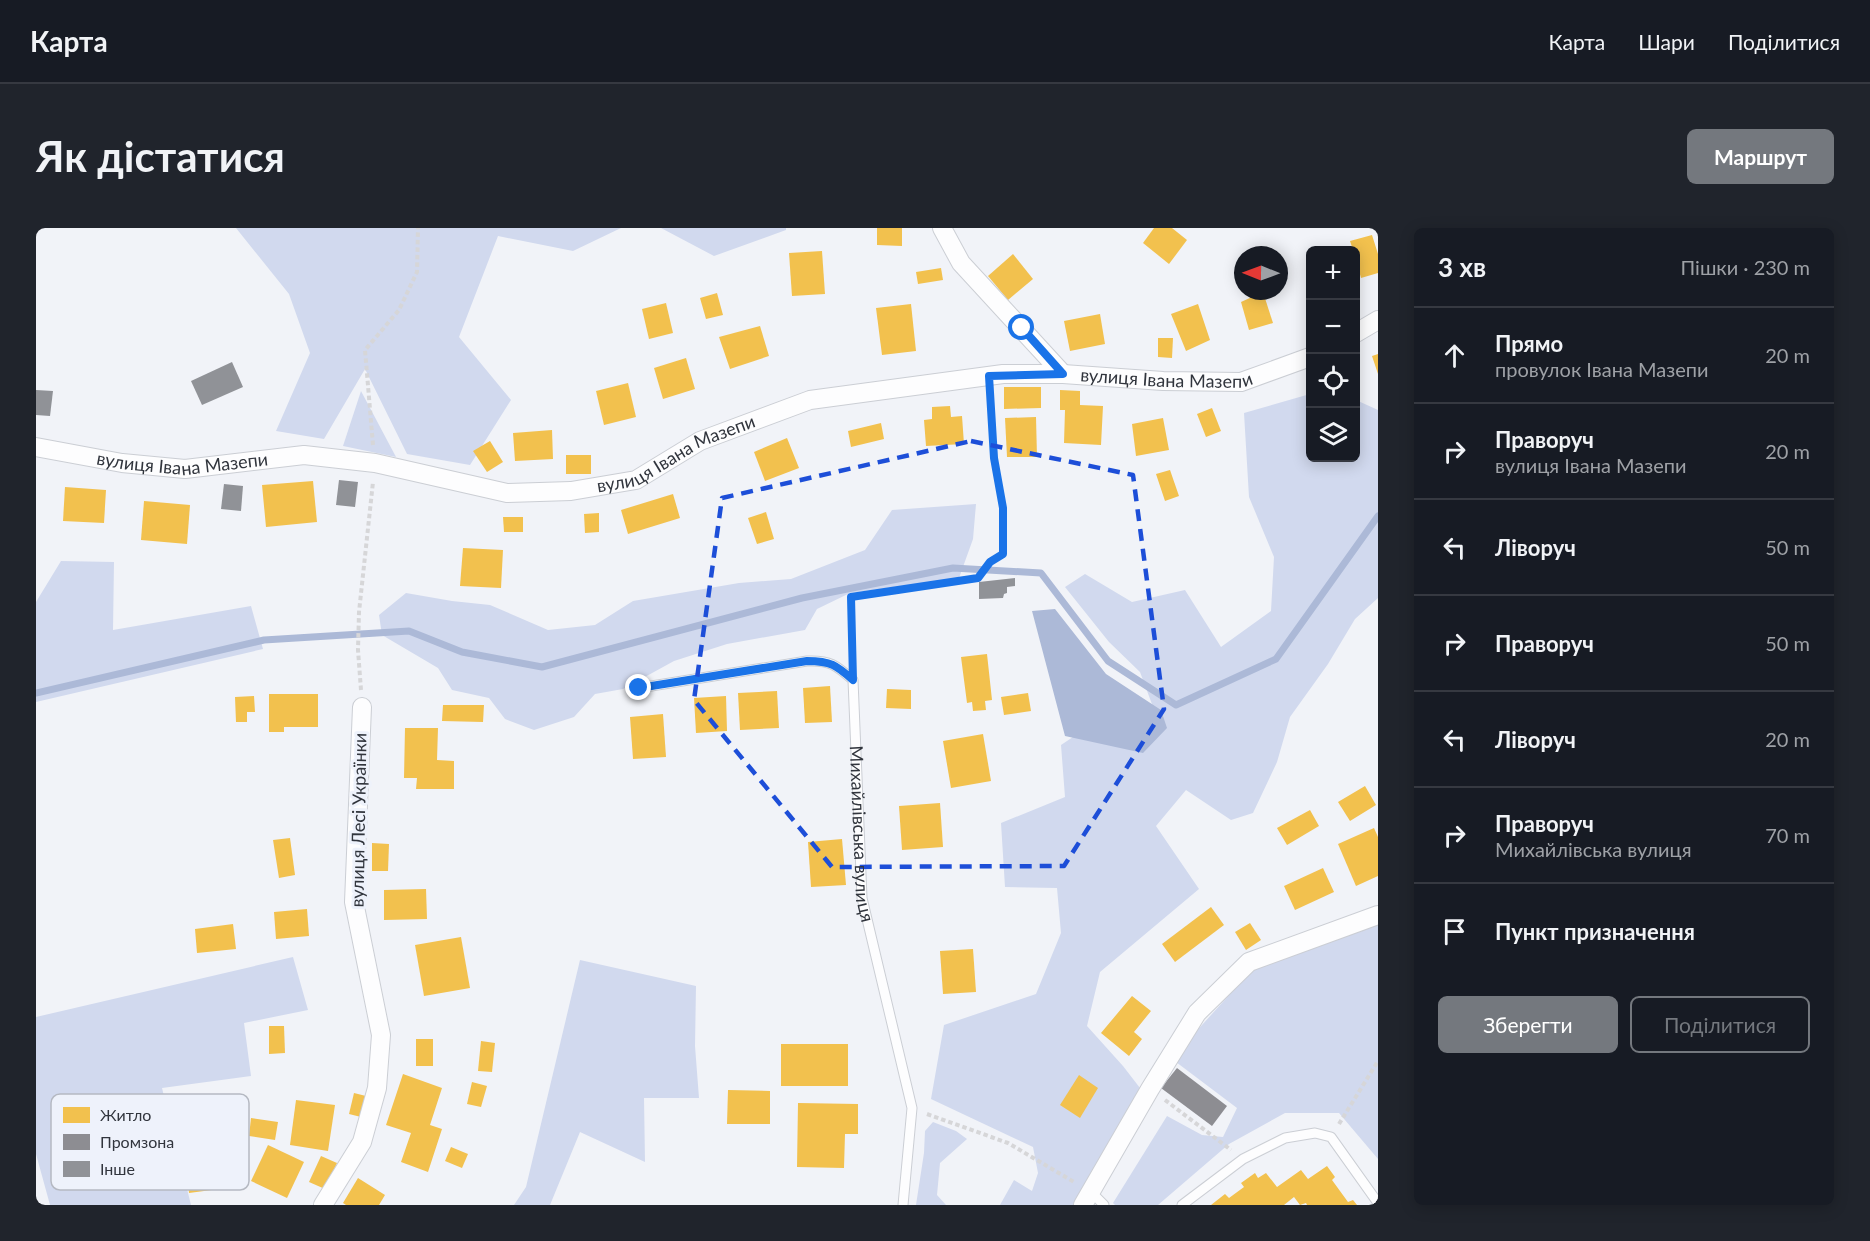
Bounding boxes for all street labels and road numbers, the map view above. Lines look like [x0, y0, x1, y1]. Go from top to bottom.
street label: вулиця Івана Мазепи [1080, 363, 1255, 392]
street label: вулиця Івана Мазепи [595, 410, 758, 496]
street label: вулиця Івана Мазепи [95, 447, 269, 479]
street label: вулиця Лесі Українки [345, 732, 371, 908]
street label: Михайлівська вулиця [846, 745, 879, 924]

